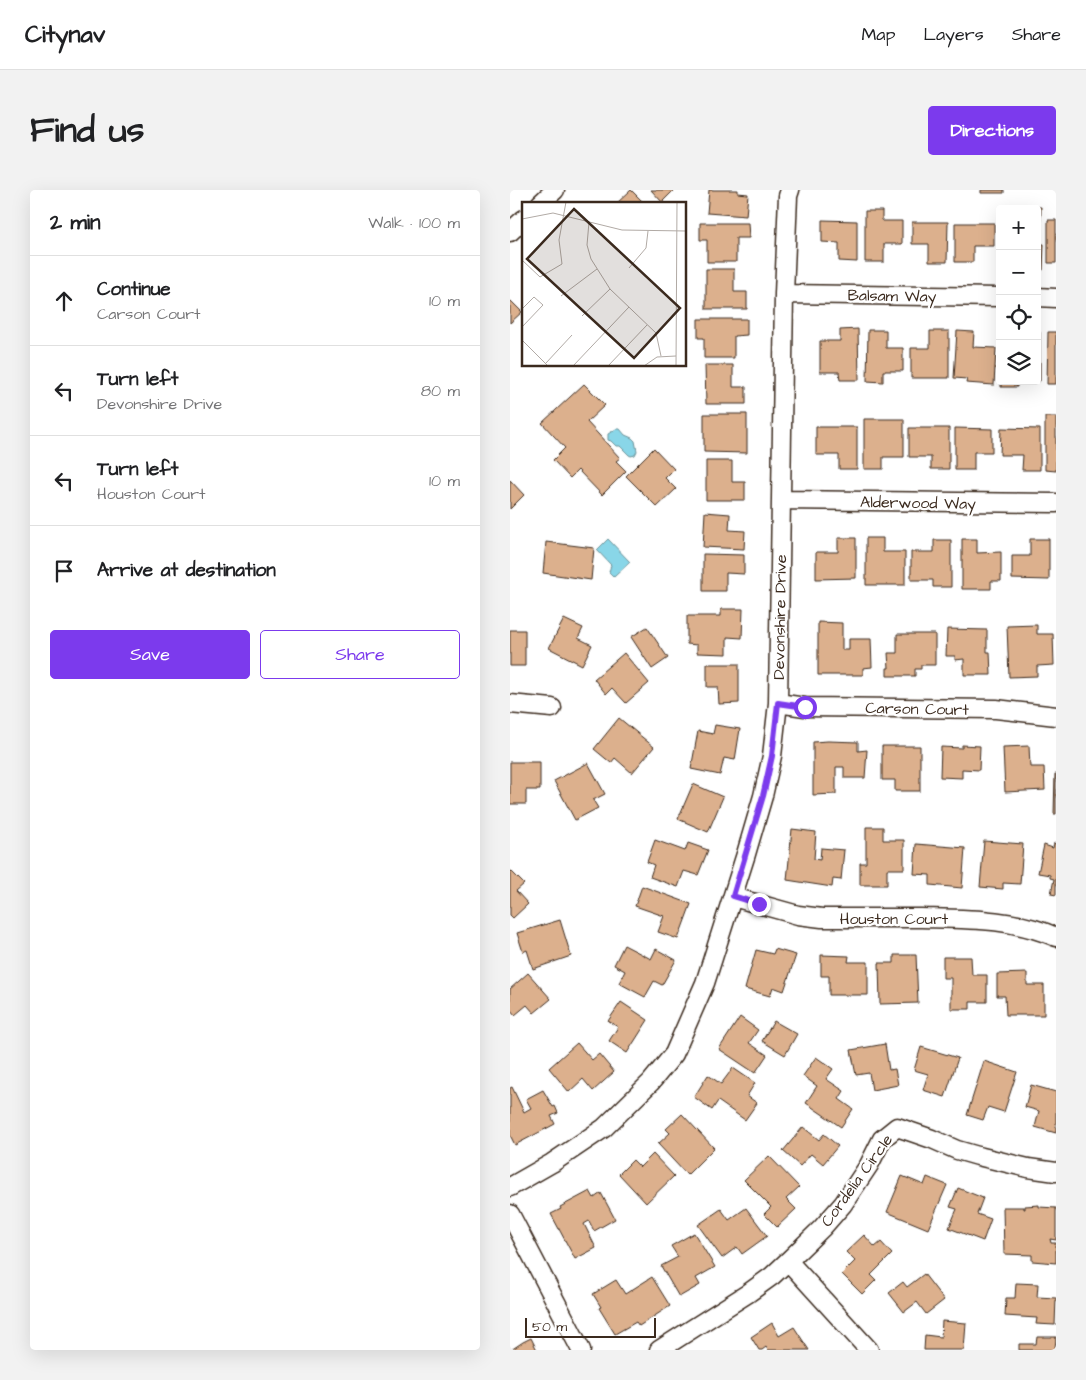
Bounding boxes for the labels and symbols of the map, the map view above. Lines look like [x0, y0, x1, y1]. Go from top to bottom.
inset map [522, 202, 686, 366]
street label: Balsam Way [847, 284, 937, 309]
street label: Alderwood Way [860, 491, 976, 516]
street label: Devonshire Drive [768, 554, 792, 680]
route start [794, 696, 817, 719]
street label: Carson Court [865, 697, 969, 721]
route end [748, 893, 771, 916]
street label: Houston Court [840, 908, 949, 930]
street label: Cordelia Circle [816, 1130, 898, 1231]
scale bar [525, 1315, 656, 1338]

